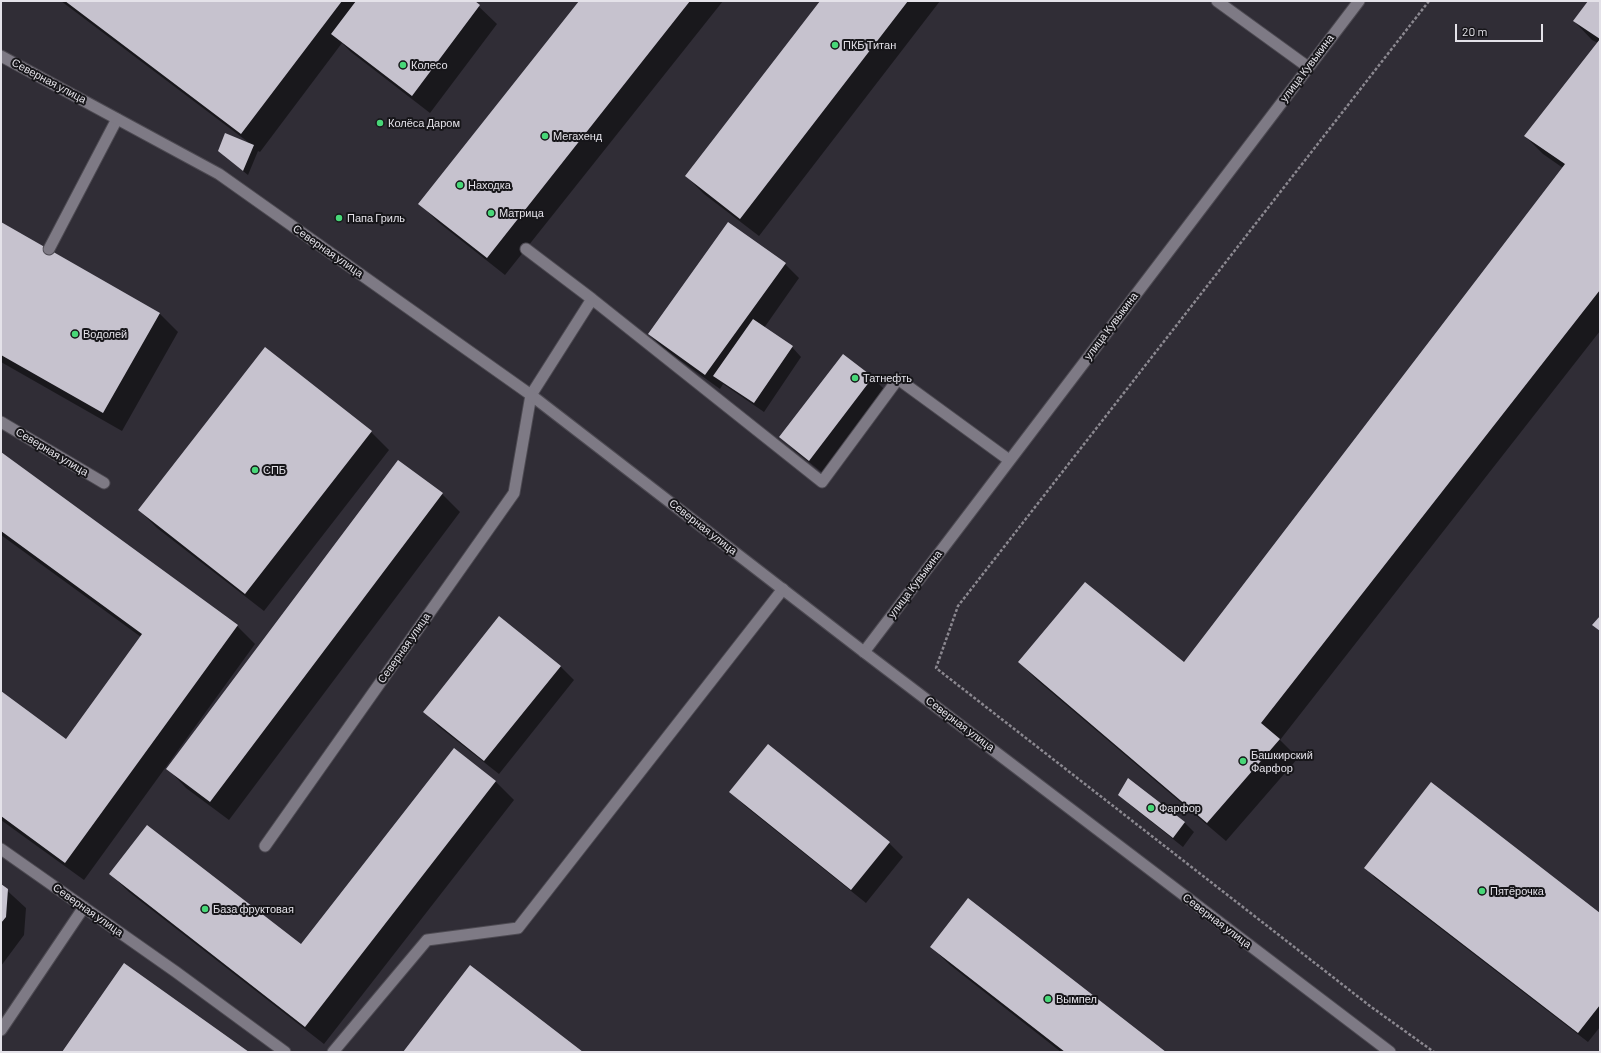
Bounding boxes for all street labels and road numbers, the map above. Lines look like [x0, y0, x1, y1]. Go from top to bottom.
street label: улица Кувыкина [1277, 32, 1337, 104]
street label: Северная улица [9, 56, 89, 106]
street label: Северная улица [290, 222, 366, 280]
street label: улица Кувыкина [1081, 290, 1141, 362]
street label: Северная улица [13, 425, 91, 479]
street label: Северная улица [666, 496, 740, 558]
street label: улица Кувыкина [885, 548, 945, 620]
street label: Северная улица [375, 610, 433, 686]
street label: Северная улица [923, 694, 997, 754]
street label: Северная улица [50, 881, 126, 939]
street label: Северная улица [1180, 891, 1254, 951]

